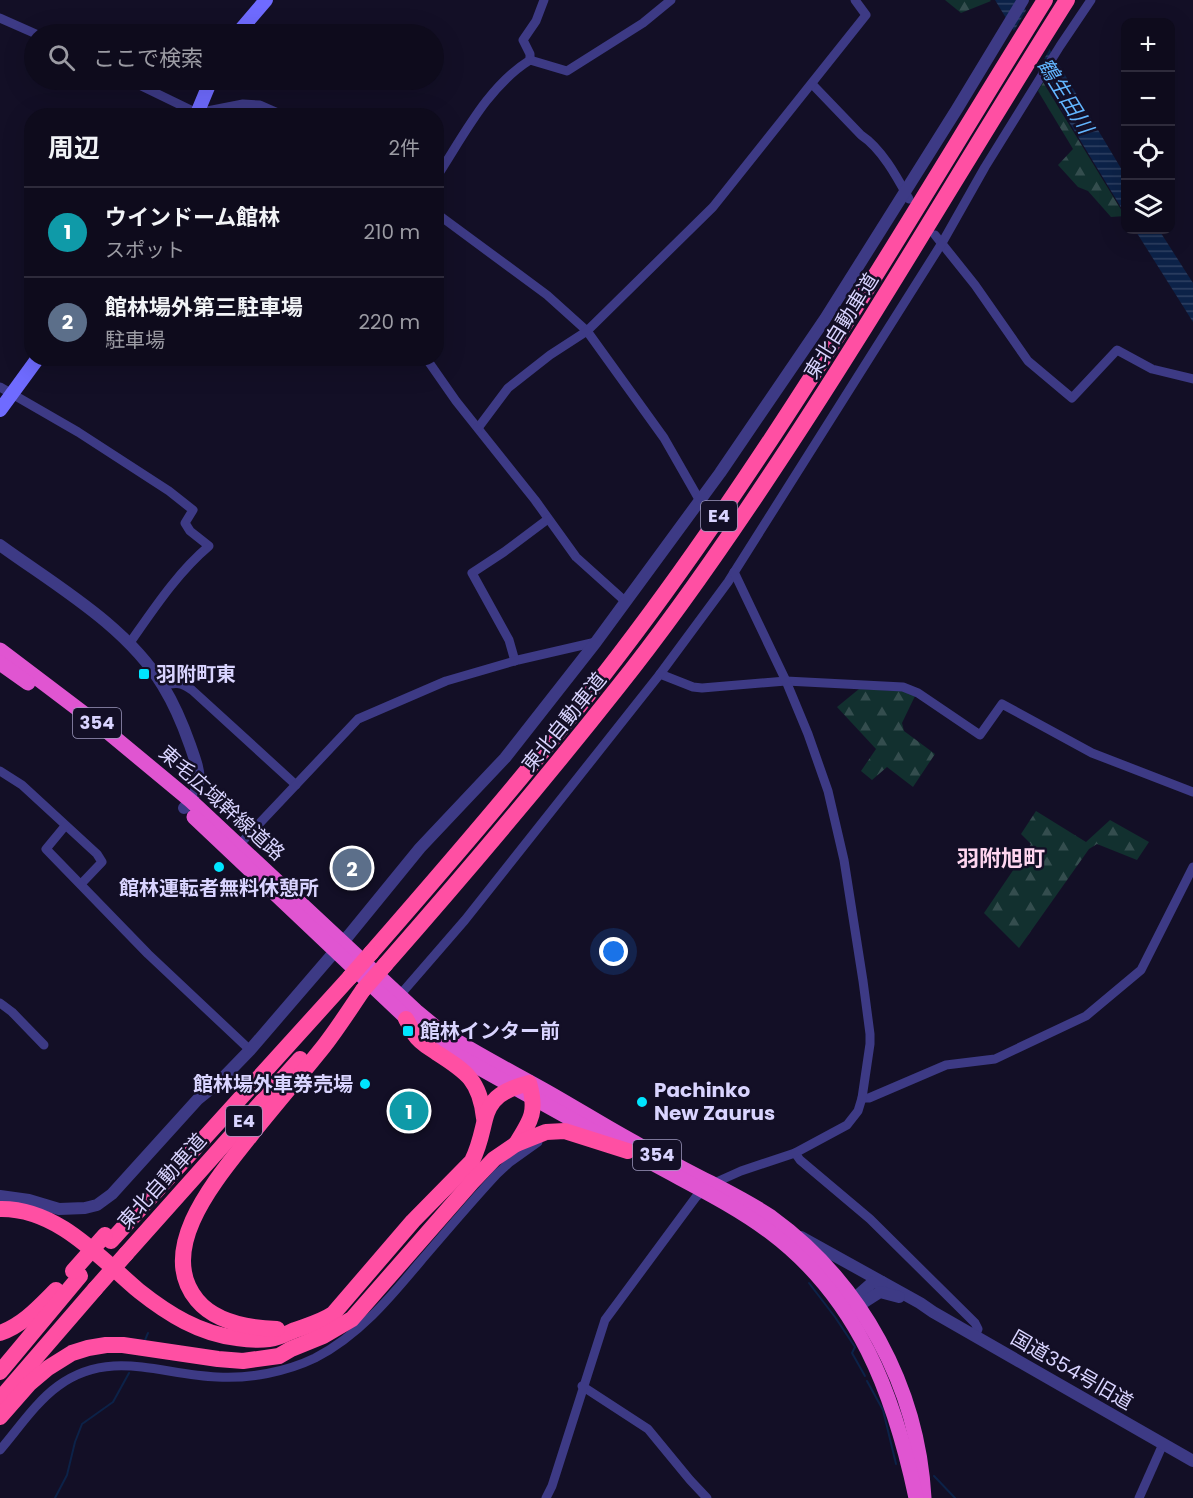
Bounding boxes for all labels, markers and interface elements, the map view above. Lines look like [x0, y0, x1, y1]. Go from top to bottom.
map controls [1121, 18, 1175, 234]
button: + [1121, 18, 1175, 72]
search box [24, 24, 444, 90]
icon: search [45, 41, 78, 74]
text: ここで検索 [93, 43, 203, 74]
water label: 鶴生田川 [1031, 52, 1101, 141]
button: − [1121, 72, 1175, 126]
button: locate [1121, 126, 1175, 180]
text: 周辺 [48, 130, 100, 166]
text: 2件 [389, 134, 420, 162]
button: layers [1121, 180, 1175, 234]
text: ウインドーム館林 [105, 202, 280, 233]
text: 1 [64, 218, 71, 246]
text: 210 m [364, 218, 420, 246]
text: スポット [105, 236, 185, 264]
street label: 東北自動車道 [797, 268, 885, 384]
text: 館林場外第三駐車場 [105, 292, 303, 323]
text: 2 [62, 308, 73, 336]
text: 220 m [359, 308, 420, 336]
text: 駐車場 [105, 326, 165, 354]
road number: E4 [701, 501, 737, 531]
place label: 羽附町東 [156, 660, 236, 688]
marker: 羽附町東 [137, 667, 151, 681]
street label: 東北自動車道 [515, 667, 613, 777]
road number: 354 [73, 708, 121, 738]
street label: 東毛広域幹線道路 [153, 739, 291, 867]
district label: 羽附旭町 [957, 843, 1045, 874]
pin: 2 [332, 846, 372, 890]
marker: 館林運転者無料休憩所 [212, 860, 226, 874]
place label: 館林運転者無料休憩所 [119, 874, 319, 902]
your location [599, 937, 628, 966]
place label: 館林インター前 [420, 1017, 560, 1045]
marker: 館林インター前 [401, 1024, 415, 1038]
place label: 館林場外車券売場 [193, 1070, 353, 1098]
place label: Pachinko New Zaurus [654, 1076, 775, 1127]
marker: 館林場外車券売場 [358, 1077, 372, 1091]
pin: 1 [390, 1088, 428, 1134]
marker: Pachinko New Zaurus [635, 1095, 649, 1109]
road number: E4 [226, 1106, 262, 1136]
street label: 東北自動車道 [111, 1127, 213, 1235]
road number: 354 [633, 1140, 681, 1170]
street label: 国道354号旧道 [1006, 1324, 1138, 1416]

